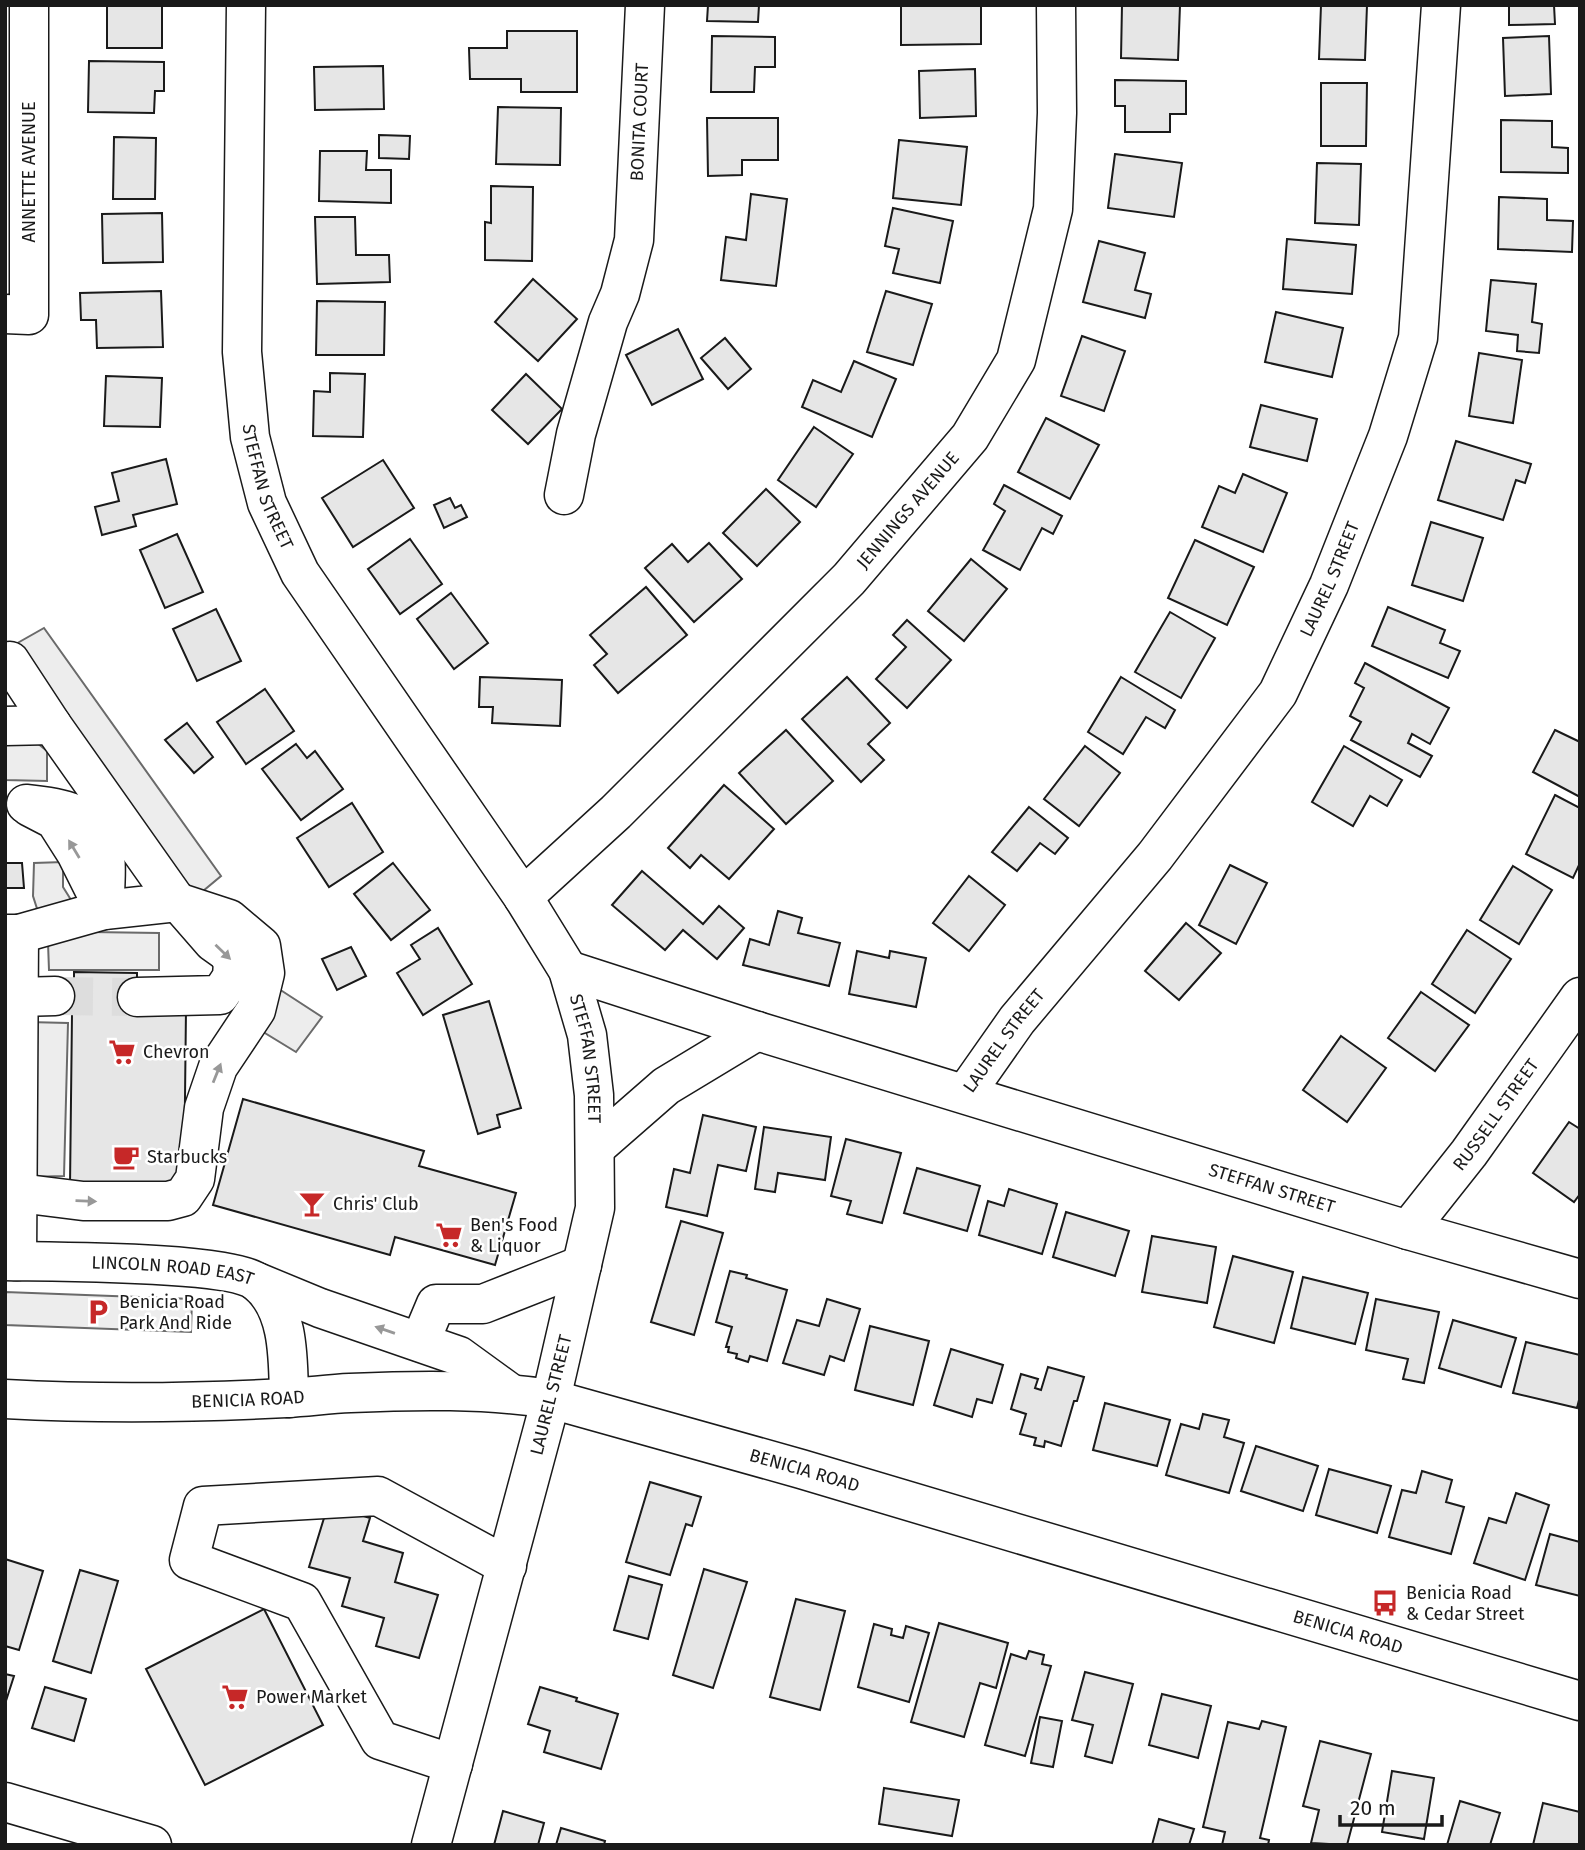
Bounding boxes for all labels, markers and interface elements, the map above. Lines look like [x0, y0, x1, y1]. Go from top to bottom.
street label: BONITA COURT [626, 62, 653, 182]
street label: ANNETTE AVENUE [18, 101, 40, 243]
street label: STEFFAN STREET [238, 423, 298, 553]
street label: JENNINGS AVENUE [852, 447, 964, 573]
street label: LAUREL STREET [1295, 518, 1364, 640]
one-way arrow [67, 840, 80, 859]
one-way arrow [215, 943, 232, 960]
street label: LAUREL STREET [958, 984, 1050, 1097]
street label: STEFFAN STREET [565, 991, 605, 1124]
supermarket icon: Chevron [107, 1037, 137, 1067]
place label: Chevron [143, 1041, 210, 1063]
street label: RUSSELL STREET [1448, 1054, 1544, 1175]
one-way arrow [212, 1062, 223, 1083]
cafe icon: Starbucks [111, 1142, 141, 1172]
place label: Starbucks [147, 1146, 227, 1168]
street label: STEFFAN STREET [1206, 1159, 1338, 1218]
bar icon: Chris' Club [297, 1189, 327, 1219]
place label: Chris' Club [333, 1193, 419, 1215]
one-way arrow [76, 1195, 98, 1206]
place label: Ben's Food & Liquor [470, 1214, 558, 1257]
supermarket icon: Ben's Food & Liquor [434, 1220, 464, 1250]
street label: LINCOLN ROAD EAST [91, 1251, 258, 1290]
place label: Benicia Road Park And Ride [119, 1291, 232, 1334]
parking icon: Benicia Road Park And Ride [83, 1297, 113, 1327]
one-way arrow [374, 1324, 395, 1335]
street label: LAUREL STREET [525, 1332, 577, 1458]
street label: BENICIA ROAD [191, 1386, 305, 1413]
street label: BENICIA ROAD [747, 1444, 862, 1497]
place label: Benicia Road & Cedar Street [1406, 1582, 1525, 1625]
bus stop icon: Benicia Road & Cedar Street [1370, 1588, 1400, 1618]
street label: BENICIA ROAD [1290, 1605, 1406, 1659]
supermarket icon: Power Market [220, 1682, 250, 1712]
place label: Power Market [256, 1686, 367, 1708]
scale bar [1340, 1784, 1442, 1828]
text: 20 m [1350, 1795, 1396, 1821]

